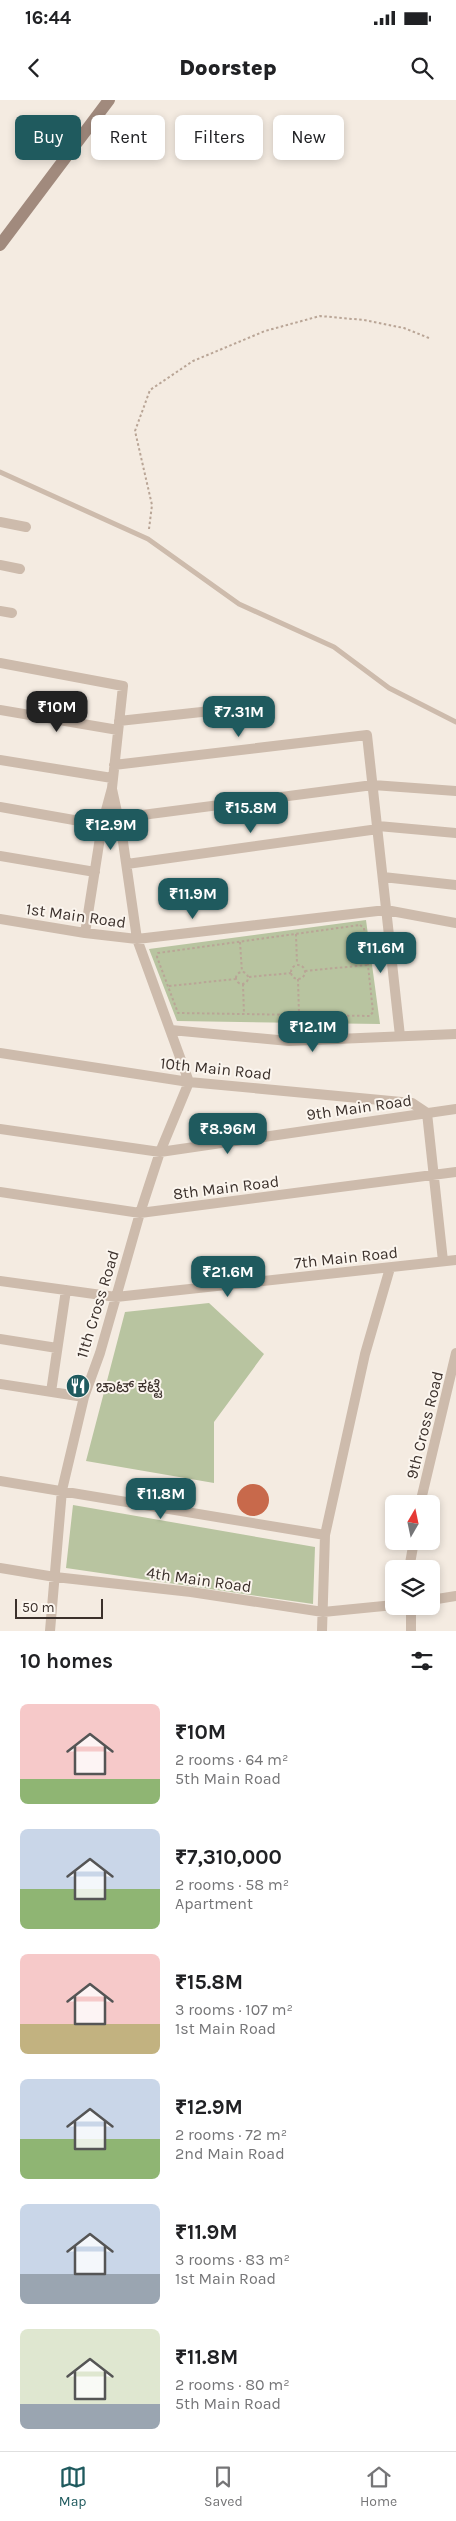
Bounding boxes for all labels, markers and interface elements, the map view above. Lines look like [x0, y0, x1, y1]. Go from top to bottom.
text: 16:44 [25, 7, 71, 29]
icon: back [20, 54, 48, 82]
icon: search [408, 54, 436, 82]
text: Doorstep [179, 55, 277, 81]
chip: Buy [15, 115, 81, 160]
chip: Rent [91, 115, 165, 160]
chip: Filters [175, 115, 263, 160]
chip: New [273, 115, 344, 160]
pin: ₹10M [27, 690, 87, 733]
pin: ₹7.31M [198, 696, 280, 738]
text: ₹10M [38, 697, 76, 716]
text: ₹7.31M [214, 702, 264, 721]
pin: ₹15.8M [210, 792, 292, 834]
text: ₹15.8M [225, 798, 277, 817]
pin: ₹12.9M [70, 808, 152, 851]
text: ₹12.9M [85, 815, 137, 834]
pin: ₹11.9M [152, 878, 234, 920]
text: ₹11.9M [169, 884, 217, 903]
street label: 1st Main Road [25, 899, 127, 932]
pin: ₹11.6M [340, 932, 422, 974]
text: ₹11.6M [357, 938, 405, 957]
pin: ₹12.1M [272, 1010, 354, 1053]
text: ₹12.1M [289, 1017, 337, 1036]
street label: 10th Main Road [159, 1053, 272, 1084]
street label: 9th Main Road [305, 1091, 413, 1124]
pin: ₹8.96M [187, 1112, 269, 1155]
text: ₹8.96M [200, 1119, 256, 1138]
street label: 8th Main Road [172, 1172, 280, 1203]
street label: 7th Main Road [293, 1243, 399, 1272]
street label: 11th Cross Road [72, 1248, 123, 1360]
pin: ₹21.6M [187, 1256, 269, 1298]
text: ₹21.6M [202, 1262, 254, 1281]
street label: 9th Cross Road [402, 1369, 447, 1481]
restaurant icon: ಚಾಟ್ ಕಟ್ಟೆ [65, 1373, 91, 1399]
place label: ಚಾಟ್ ಕಟ್ಟೆ [96, 1377, 163, 1398]
pin: ₹11.8M [120, 1478, 202, 1520]
text: ₹11.8M [137, 1484, 185, 1503]
north arrow [385, 1495, 440, 1550]
map controls [385, 1495, 440, 1615]
button: layers [385, 1560, 440, 1615]
street label: 4th Main Road [145, 1563, 253, 1596]
scale bar [15, 1596, 102, 1619]
text: 50 m [22, 1599, 55, 1616]
icon: filters [408, 1647, 436, 1675]
text: 10 homes [20, 1649, 113, 1673]
text: ₹10M [175, 1720, 226, 1744]
icon: home [60, 1724, 120, 1784]
text: 2 rooms · 64 m² [175, 1750, 288, 1769]
text: 5th Main Road [175, 1769, 281, 1788]
text: ₹7,310,000 [175, 1845, 282, 1869]
icon: home [60, 1849, 120, 1909]
text: 2 rooms · 58 m² [175, 1875, 289, 1894]
text: Apartment [175, 1894, 253, 1913]
text: ₹15.8M [175, 1970, 243, 1994]
icon: home [60, 1974, 120, 2034]
text: 3 rooms · 107 m² [175, 2000, 293, 2019]
text: 1st Main Road [175, 2019, 276, 2038]
text: ₹12.9M [175, 2095, 243, 2119]
icon: home [60, 2099, 120, 2159]
text: 2 rooms · 72 m² [175, 2125, 287, 2144]
text: 2nd Main Road [175, 2144, 285, 2163]
text: ₹11.9M [175, 2220, 238, 2244]
icon: home [60, 2224, 120, 2284]
text: 3 rooms · 83 m² [175, 2250, 290, 2269]
text: 1st Main Road [175, 2269, 276, 2288]
text: ₹11.8M [175, 2345, 238, 2369]
icon: home [60, 2349, 120, 2409]
text: 2 rooms · 80 m² [175, 2375, 290, 2394]
text: 5th Main Road [175, 2394, 281, 2413]
tab: Map [59, 2463, 87, 2510]
tab: Saved [204, 2463, 243, 2510]
tab: Home [360, 2463, 397, 2510]

